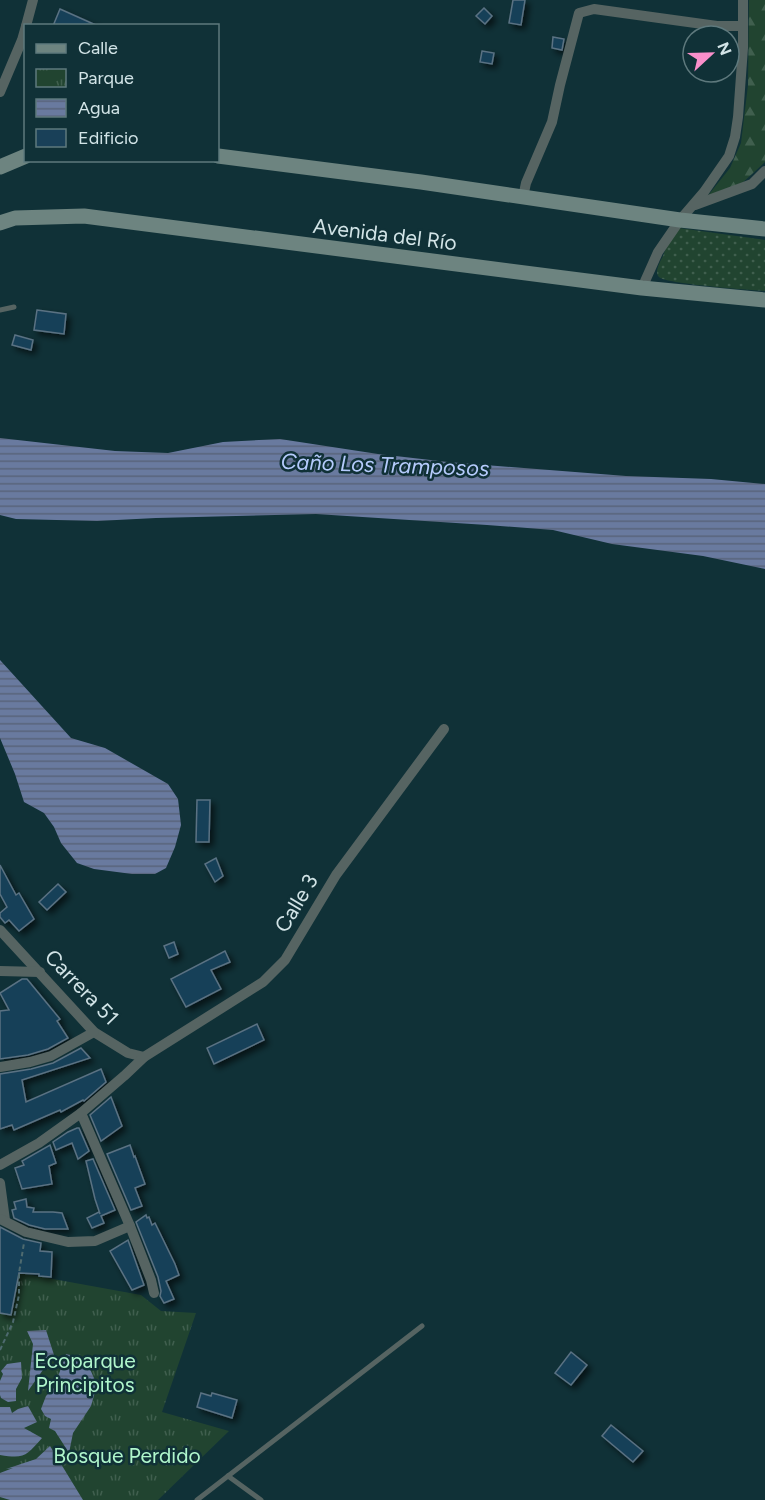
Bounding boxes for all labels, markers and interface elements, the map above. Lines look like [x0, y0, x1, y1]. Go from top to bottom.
legend [24, 24, 219, 162]
north arrow [681, 24, 741, 84]
text: Calle [78, 37, 118, 59]
text: N [713, 39, 736, 58]
text: Parque [78, 67, 134, 89]
text: Agua [78, 97, 120, 119]
text: Edificio [78, 127, 139, 149]
street label: Avenida del Río [312, 213, 458, 255]
water label: Caño Los Tramposos [280, 448, 490, 482]
street label: Calle 3 [269, 869, 323, 937]
street label: Carrera 51 [40, 944, 124, 1030]
park label: Ecoparque Principitos [34, 1348, 136, 1397]
park label: Bosque Perdido [53, 1443, 201, 1468]

